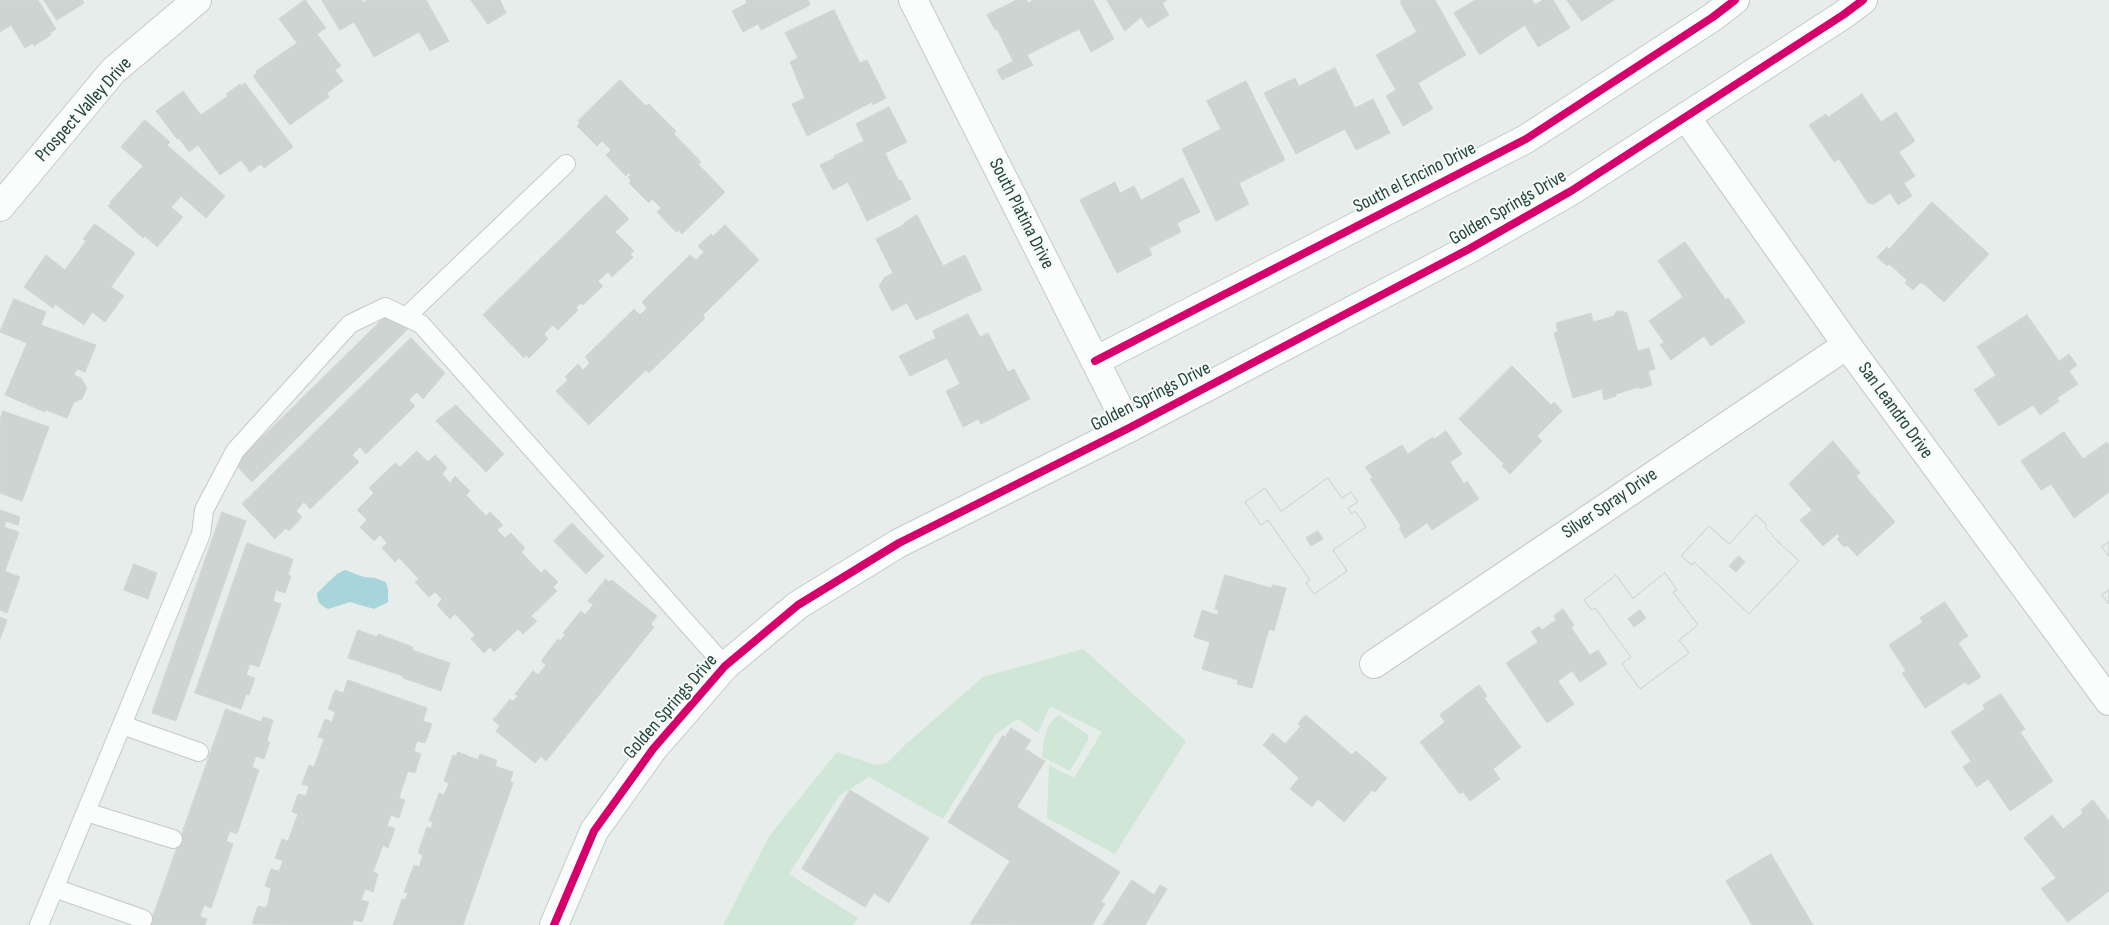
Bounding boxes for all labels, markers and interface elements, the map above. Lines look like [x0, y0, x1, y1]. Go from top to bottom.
street label: Prospect Valley Drive [31, 53, 137, 167]
street label: South el Encino Drive [1350, 137, 1480, 219]
street label: South Platina Drive [983, 155, 1059, 273]
street label: Golden Springs Drive [1445, 165, 1571, 251]
street label: Golden Springs Drive [1087, 357, 1215, 437]
street label: San Leandro Drive [1852, 358, 1938, 464]
street label: Silver Spray Drive [1558, 464, 1662, 544]
street label: Golden Springs Drive [619, 650, 723, 764]

